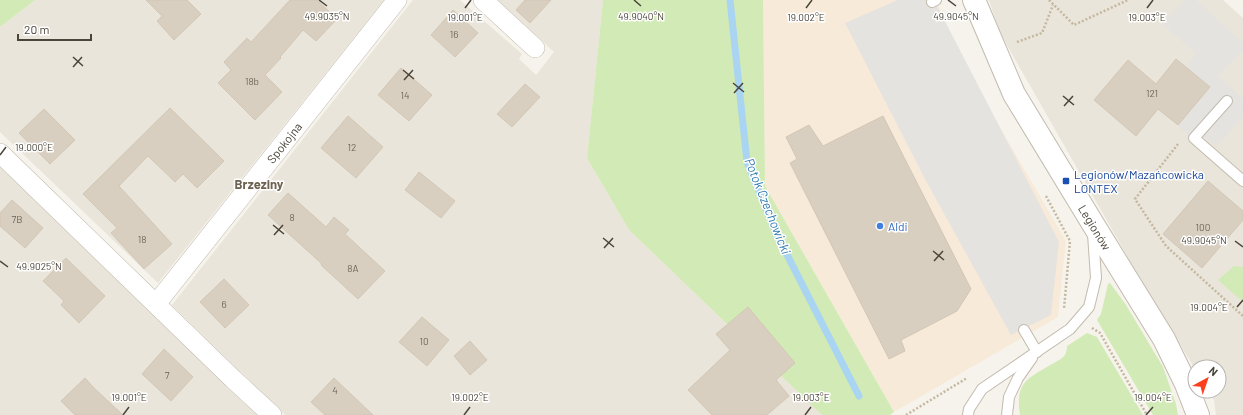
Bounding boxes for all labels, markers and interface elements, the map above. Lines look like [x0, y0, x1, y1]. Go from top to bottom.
text: 49.9035°N [304, 10, 350, 22]
text: 49.9040°N [618, 10, 664, 22]
text: 49.9045°N [933, 10, 979, 22]
text: 19.001°E [447, 11, 483, 23]
text: 19.002°E [787, 11, 825, 23]
text: 19.003°E [1128, 11, 1166, 23]
scale bar [18, 16, 91, 42]
text: 20 m [24, 22, 50, 36]
house number: 16 [450, 28, 458, 40]
house number: 18b [245, 75, 259, 87]
house number: 121 [1146, 87, 1158, 99]
house number: 14 [400, 89, 410, 101]
street label: Spokojna [264, 119, 304, 166]
text: 19.000°E [15, 141, 53, 153]
house number: 12 [348, 141, 356, 153]
water label: Potok Czechowicki [741, 156, 795, 257]
place label: Legionów/Mazańcowicka LONTEX [1074, 167, 1204, 195]
district label: Brzeziny [235, 176, 284, 192]
marker: Legionów/Mazańcowicka LONTEX [1061, 176, 1071, 186]
street label: Legionów [1076, 202, 1114, 253]
house number: 8 [289, 211, 295, 223]
house number: 7B [12, 213, 23, 225]
place label: Aldi [888, 219, 908, 233]
marker: Aldi [875, 221, 885, 231]
house number: 100 [1196, 221, 1210, 233]
house number: 18 [138, 233, 146, 245]
text: 49.9045°N [1181, 234, 1227, 246]
text: 49.9025°N [16, 260, 62, 272]
house number: 8A [347, 262, 359, 274]
house number: 6 [221, 298, 227, 310]
text: 19.004°E [1190, 301, 1228, 313]
house number: 10 [419, 335, 429, 347]
north arrow [1187, 359, 1227, 399]
text: N [1207, 364, 1221, 378]
house number: 7 [165, 369, 170, 381]
house number: 4 [332, 384, 338, 396]
text: 19.001°E [111, 391, 147, 403]
text: 19.002°E [451, 391, 489, 403]
text: 19.003°E [792, 391, 830, 403]
text: 19.004°E [1134, 391, 1172, 403]

